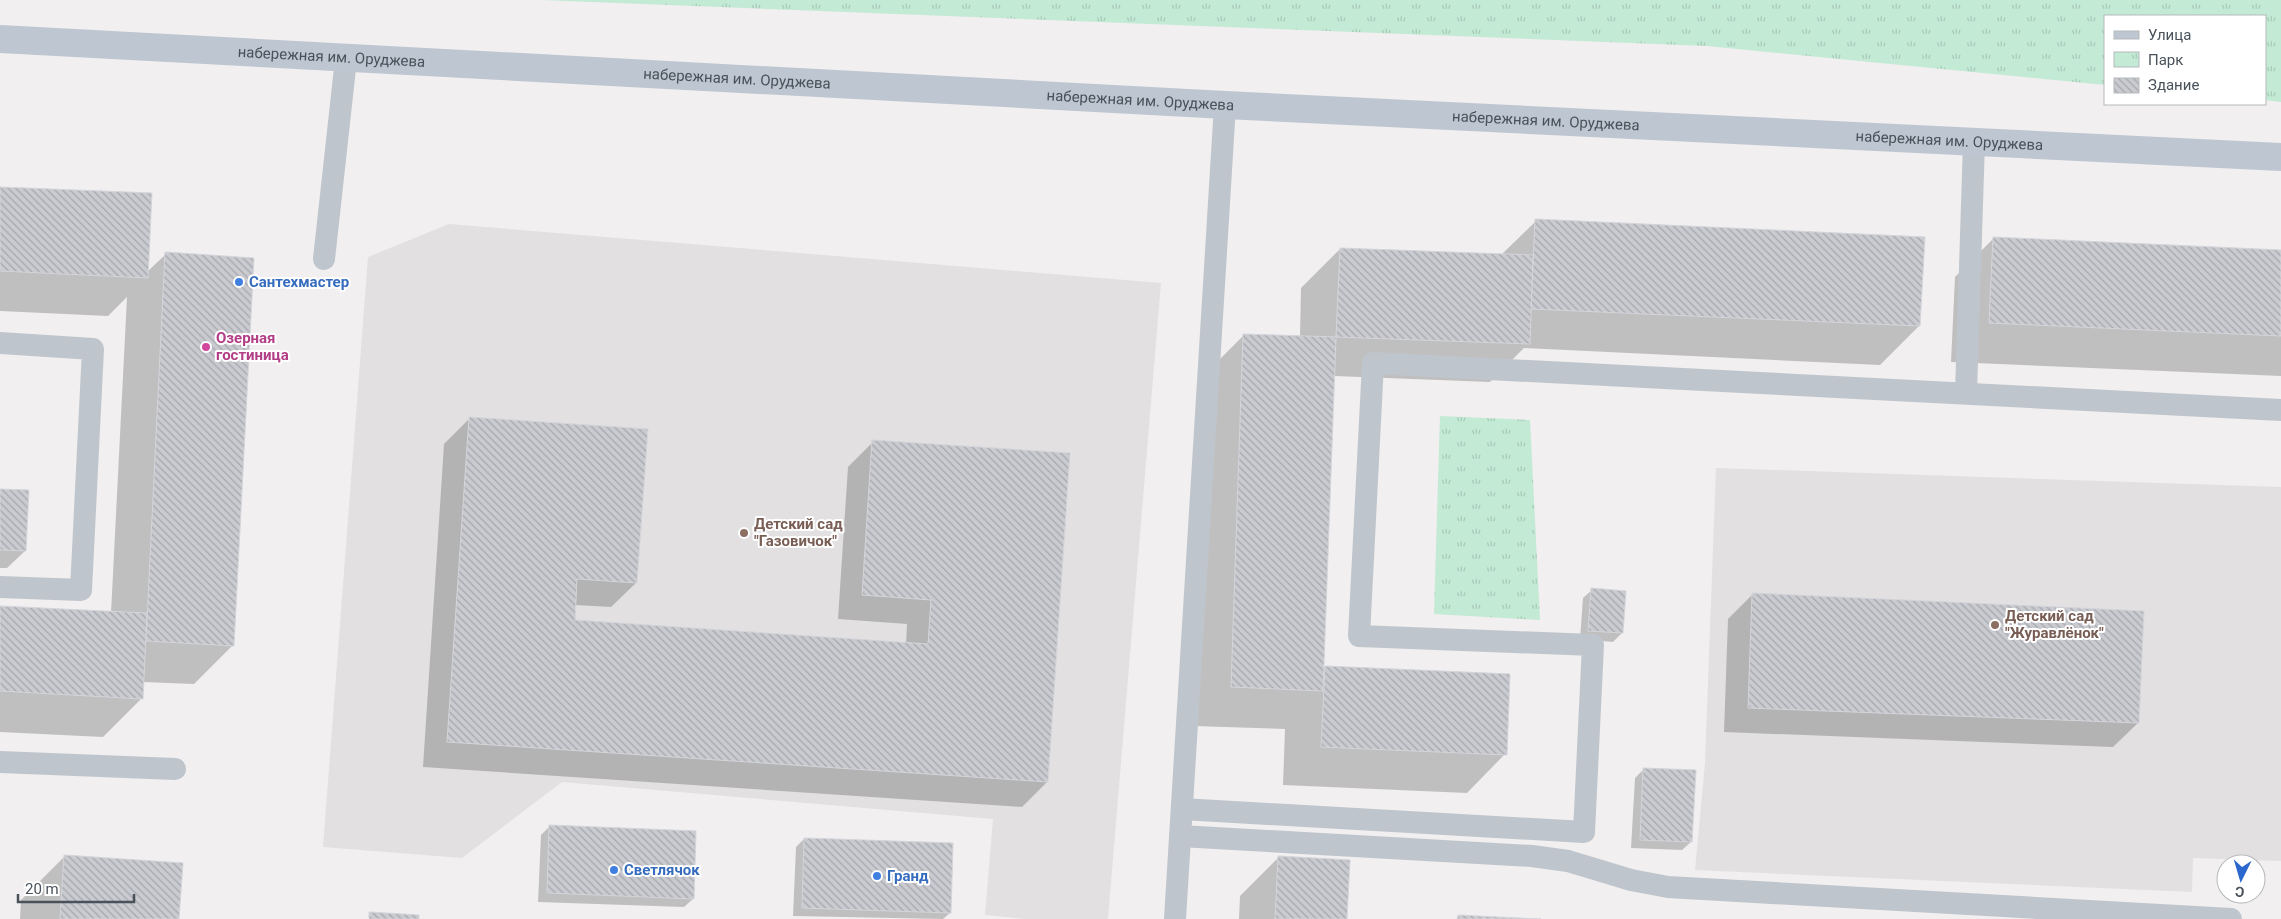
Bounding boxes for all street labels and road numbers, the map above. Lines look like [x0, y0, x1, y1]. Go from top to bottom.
street label: набережная им. Оруджева [237, 43, 426, 71]
street label: набережная им. Оруджева [643, 65, 831, 93]
street label: набережная им. Оруджева [1046, 86, 1235, 114]
street label: набережная им. Оруджева [1452, 107, 1640, 134]
street label: набережная им. Оруджева [1855, 127, 2044, 154]

